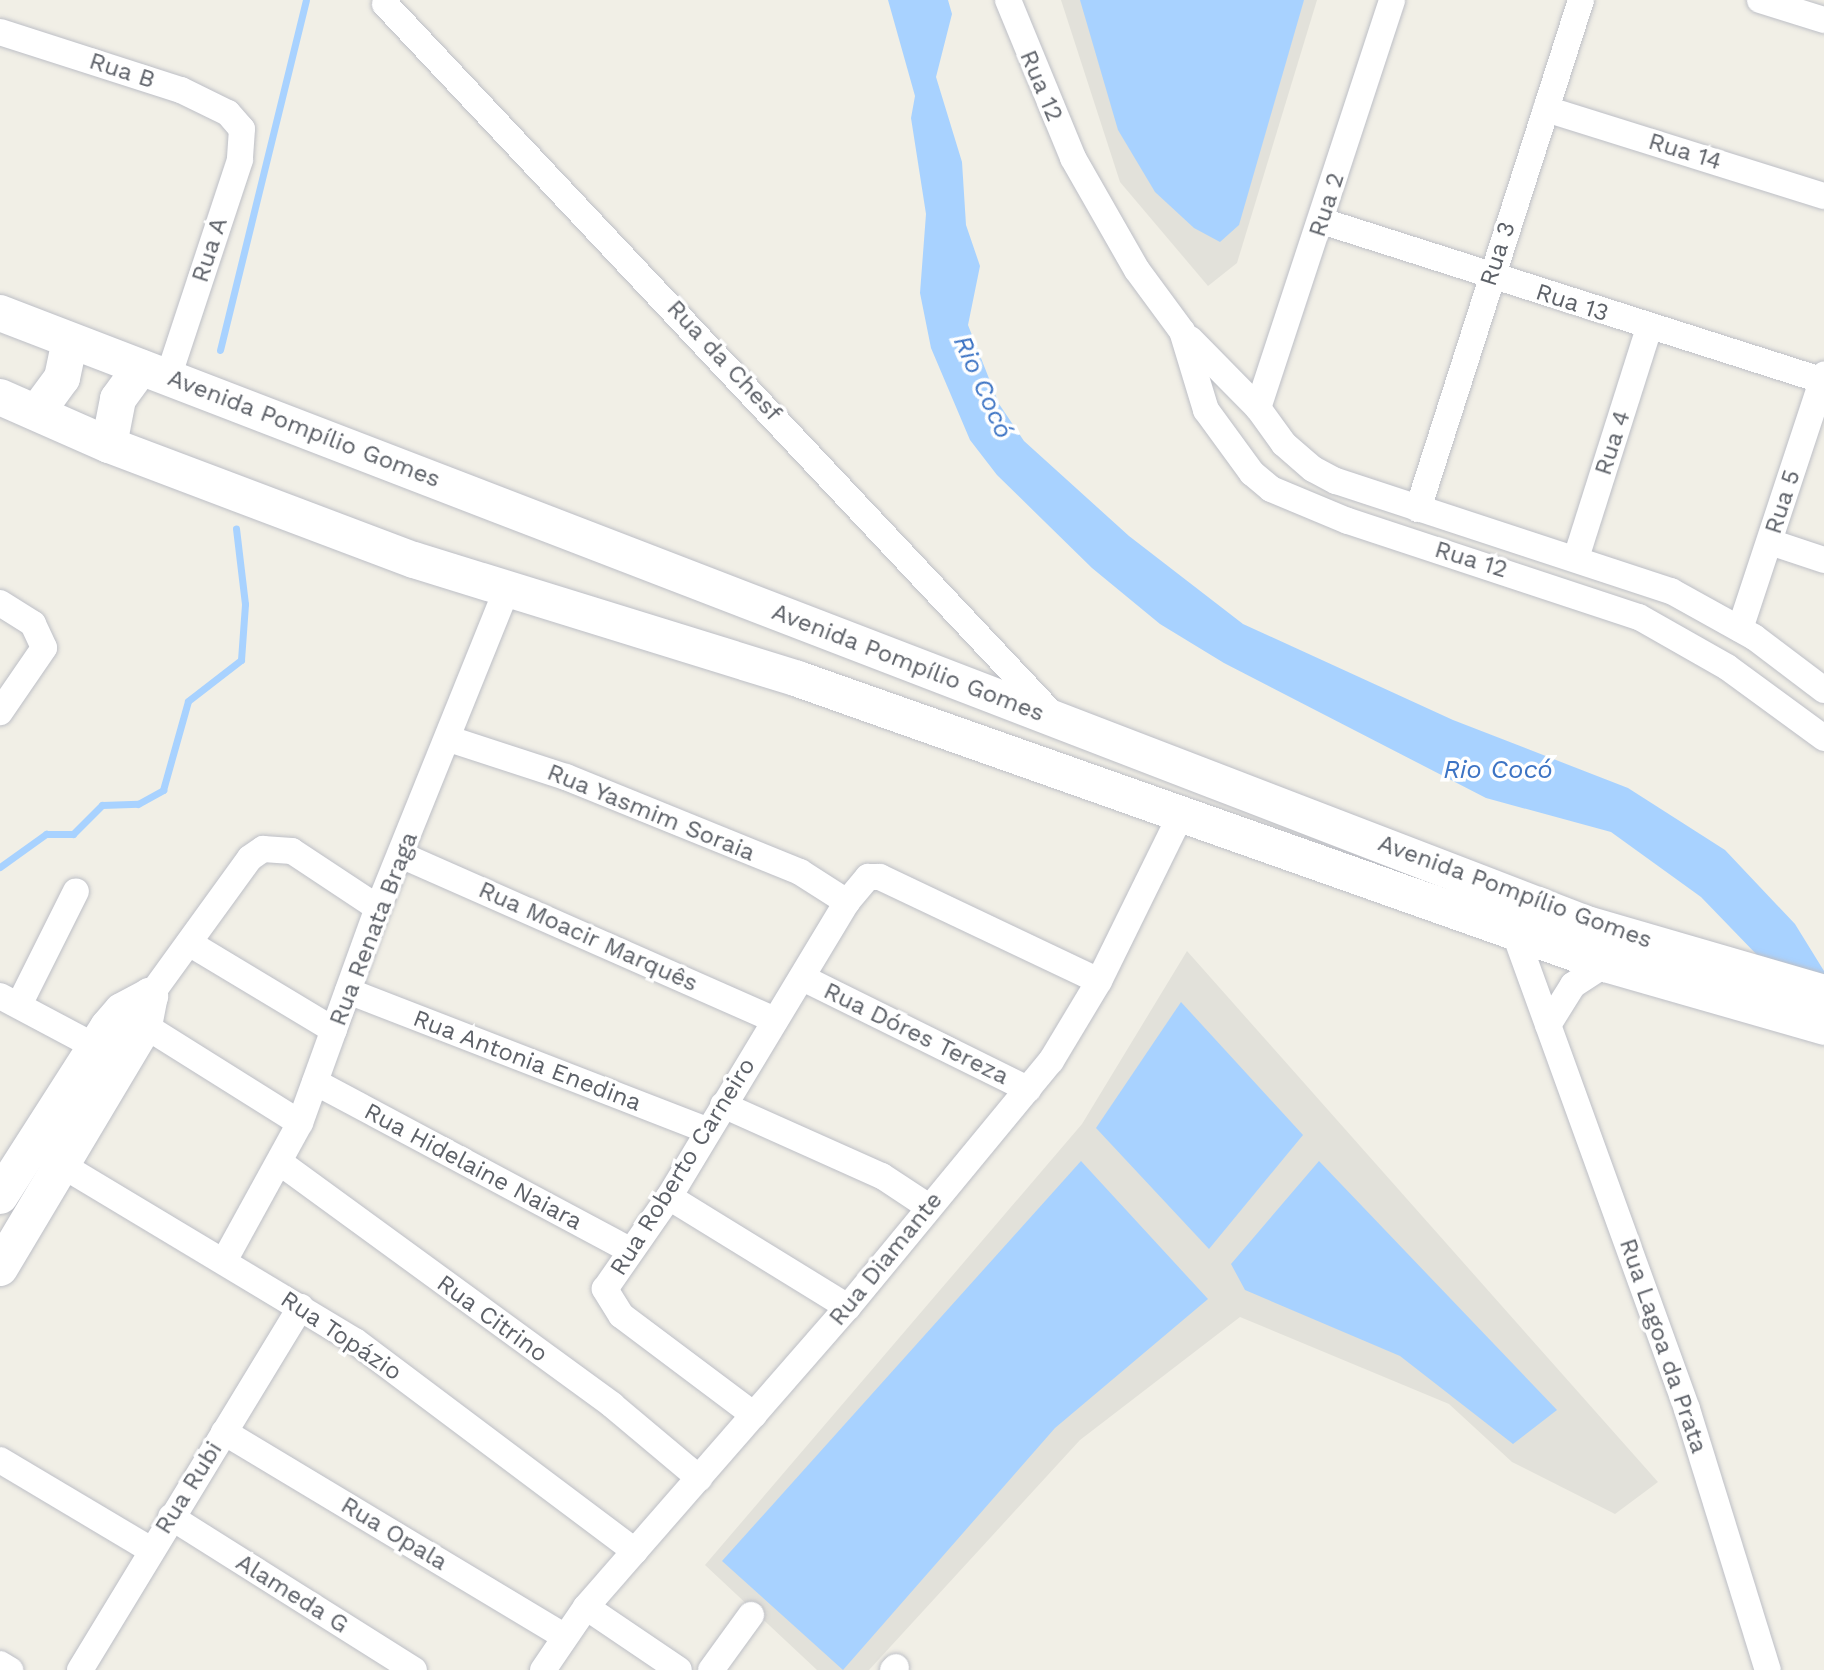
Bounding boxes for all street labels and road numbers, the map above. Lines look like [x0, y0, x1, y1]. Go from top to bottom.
street label: Rua 12 [1013, 46, 1069, 126]
street label: Rua B [85, 47, 159, 95]
street label: Rua 14 [1644, 127, 1726, 177]
street label: Rua 2 [1303, 169, 1351, 241]
street label: Rua A [186, 213, 234, 287]
street label: Rua 3 [1474, 218, 1522, 290]
street label: Rua 13 [1532, 278, 1612, 328]
street label: Rua da Chesf [660, 294, 788, 428]
street label: Avenida Pompílio Gomes [163, 364, 445, 494]
street label: Rua 4 [1589, 407, 1637, 479]
street label: Rua 5 [1759, 466, 1807, 538]
street label: Rua 12 [1431, 535, 1511, 585]
street label: Avenida Pompílio Gomes [767, 598, 1049, 728]
street label: Rua Yasmim Soraia [542, 758, 760, 868]
street label: Rua Renata Braga [324, 827, 424, 1031]
street label: Avenida Pompílio Gomes [1374, 829, 1656, 955]
street label: Rua Moacir Marquês [473, 875, 703, 999]
street label: Rua Dóres Tereza [818, 976, 1014, 1092]
street label: Rua Antonia Enedina [408, 1004, 646, 1118]
street label: Rua Roberto Carneiro [604, 1053, 762, 1281]
street label: Rua Hidelaine Naiara [359, 1097, 587, 1237]
street label: Rua Diamante [823, 1186, 949, 1332]
street label: Rua Lagoa da Prata [1612, 1234, 1714, 1458]
street label: Rua Citrino [431, 1269, 553, 1369]
street label: Rua Topázio [275, 1285, 407, 1387]
street label: Rua Rubi [149, 1436, 229, 1540]
street label: Rua Opala [335, 1491, 453, 1577]
street label: Alameda G [230, 1548, 354, 1640]

